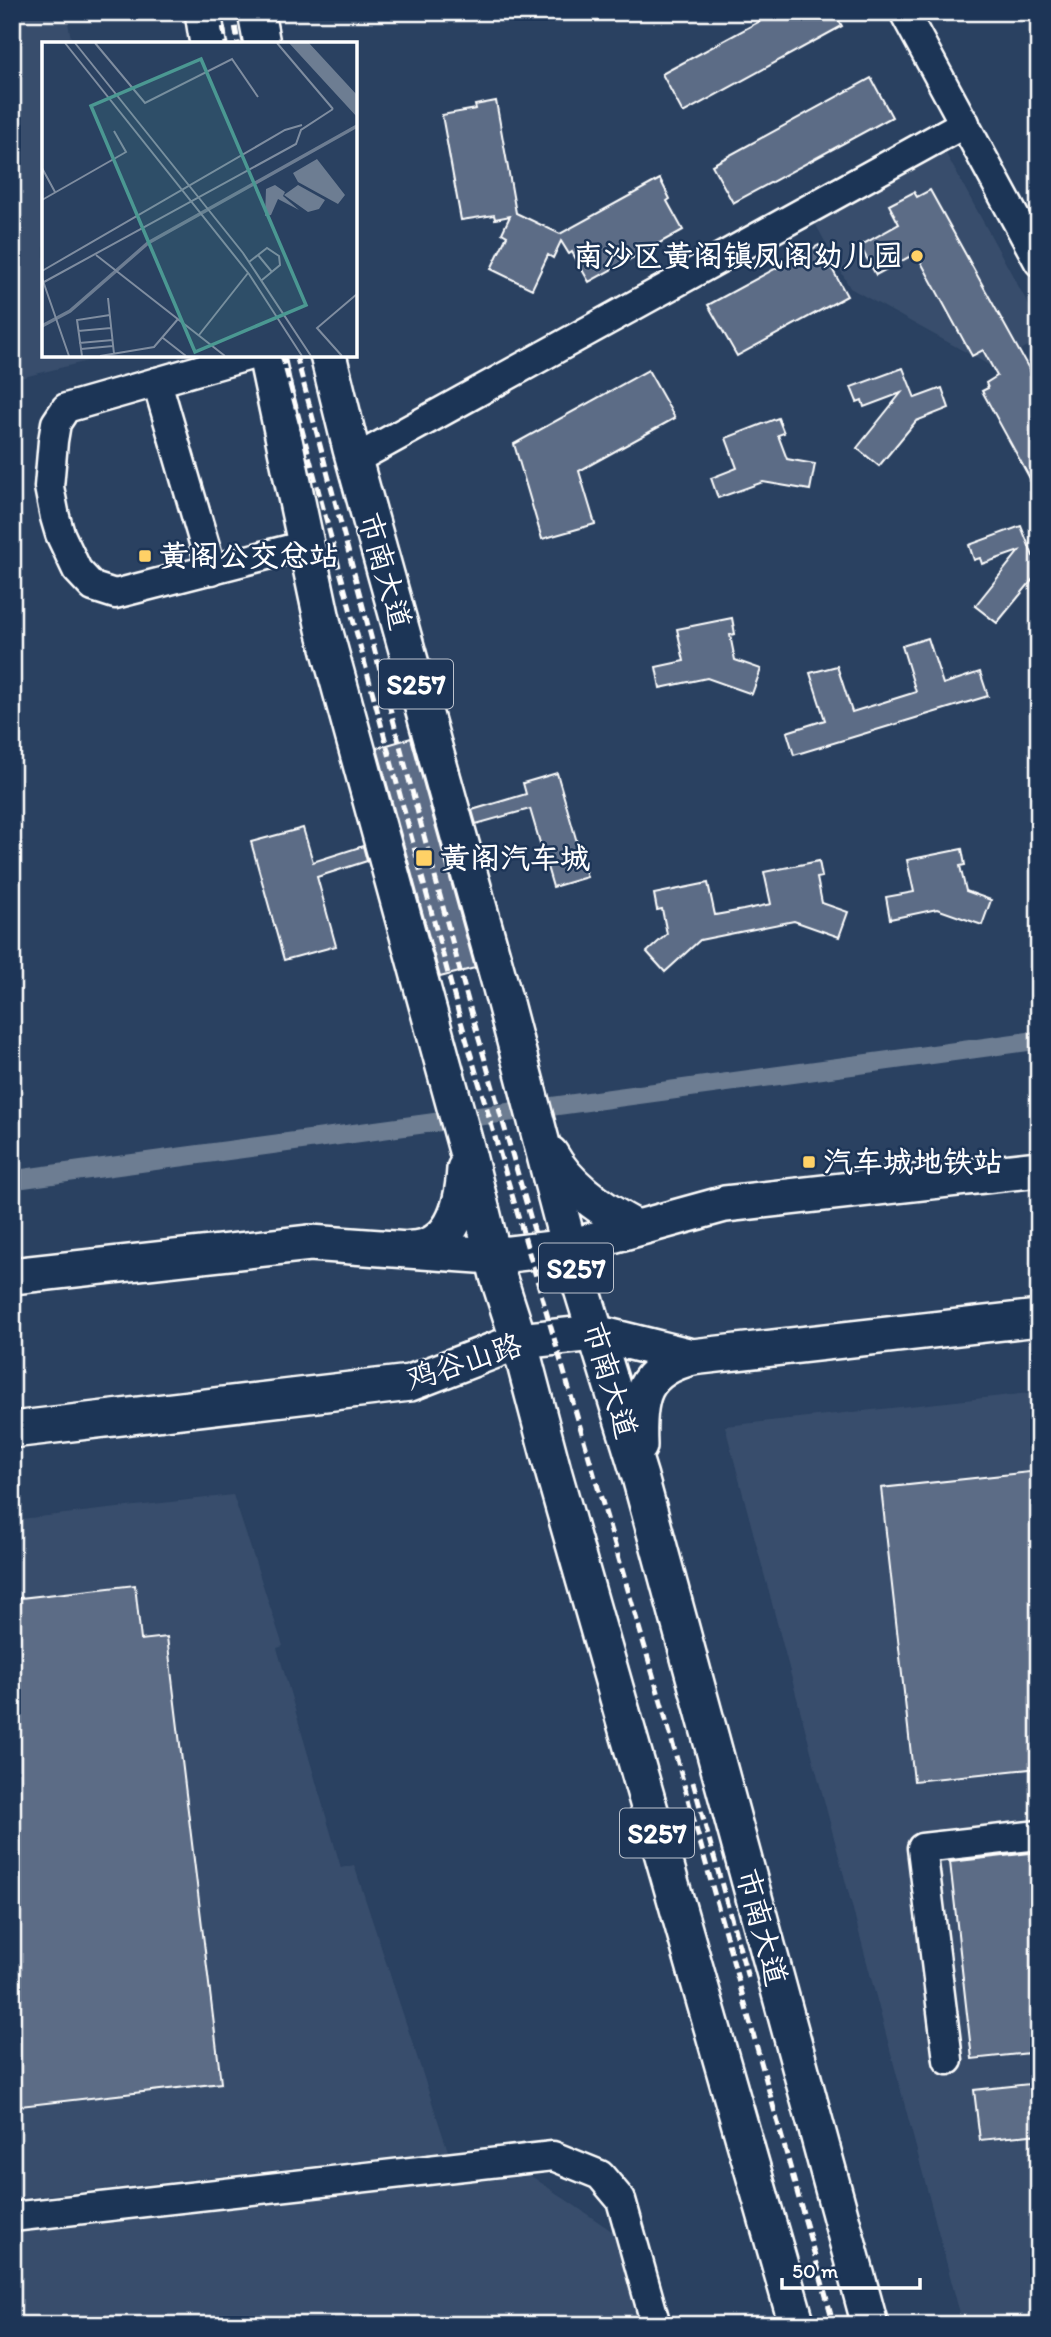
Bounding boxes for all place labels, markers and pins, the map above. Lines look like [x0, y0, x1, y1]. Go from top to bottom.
place label: 南沙区黄阁镇凤阁幼儿园 [573, 237, 903, 274]
marker: 南沙区黄阁镇凤阁幼儿园 [909, 248, 925, 264]
place label: 黄阁公交总站 [159, 537, 339, 574]
marker: 黄阁公交总站 [137, 548, 153, 564]
place label: 黄阁汽车城 [440, 839, 590, 876]
marker: 黄阁汽车城 [414, 848, 434, 868]
place label: 汽车城地铁站 [823, 1143, 1003, 1180]
marker: 汽车城地铁站 [801, 1154, 817, 1170]

